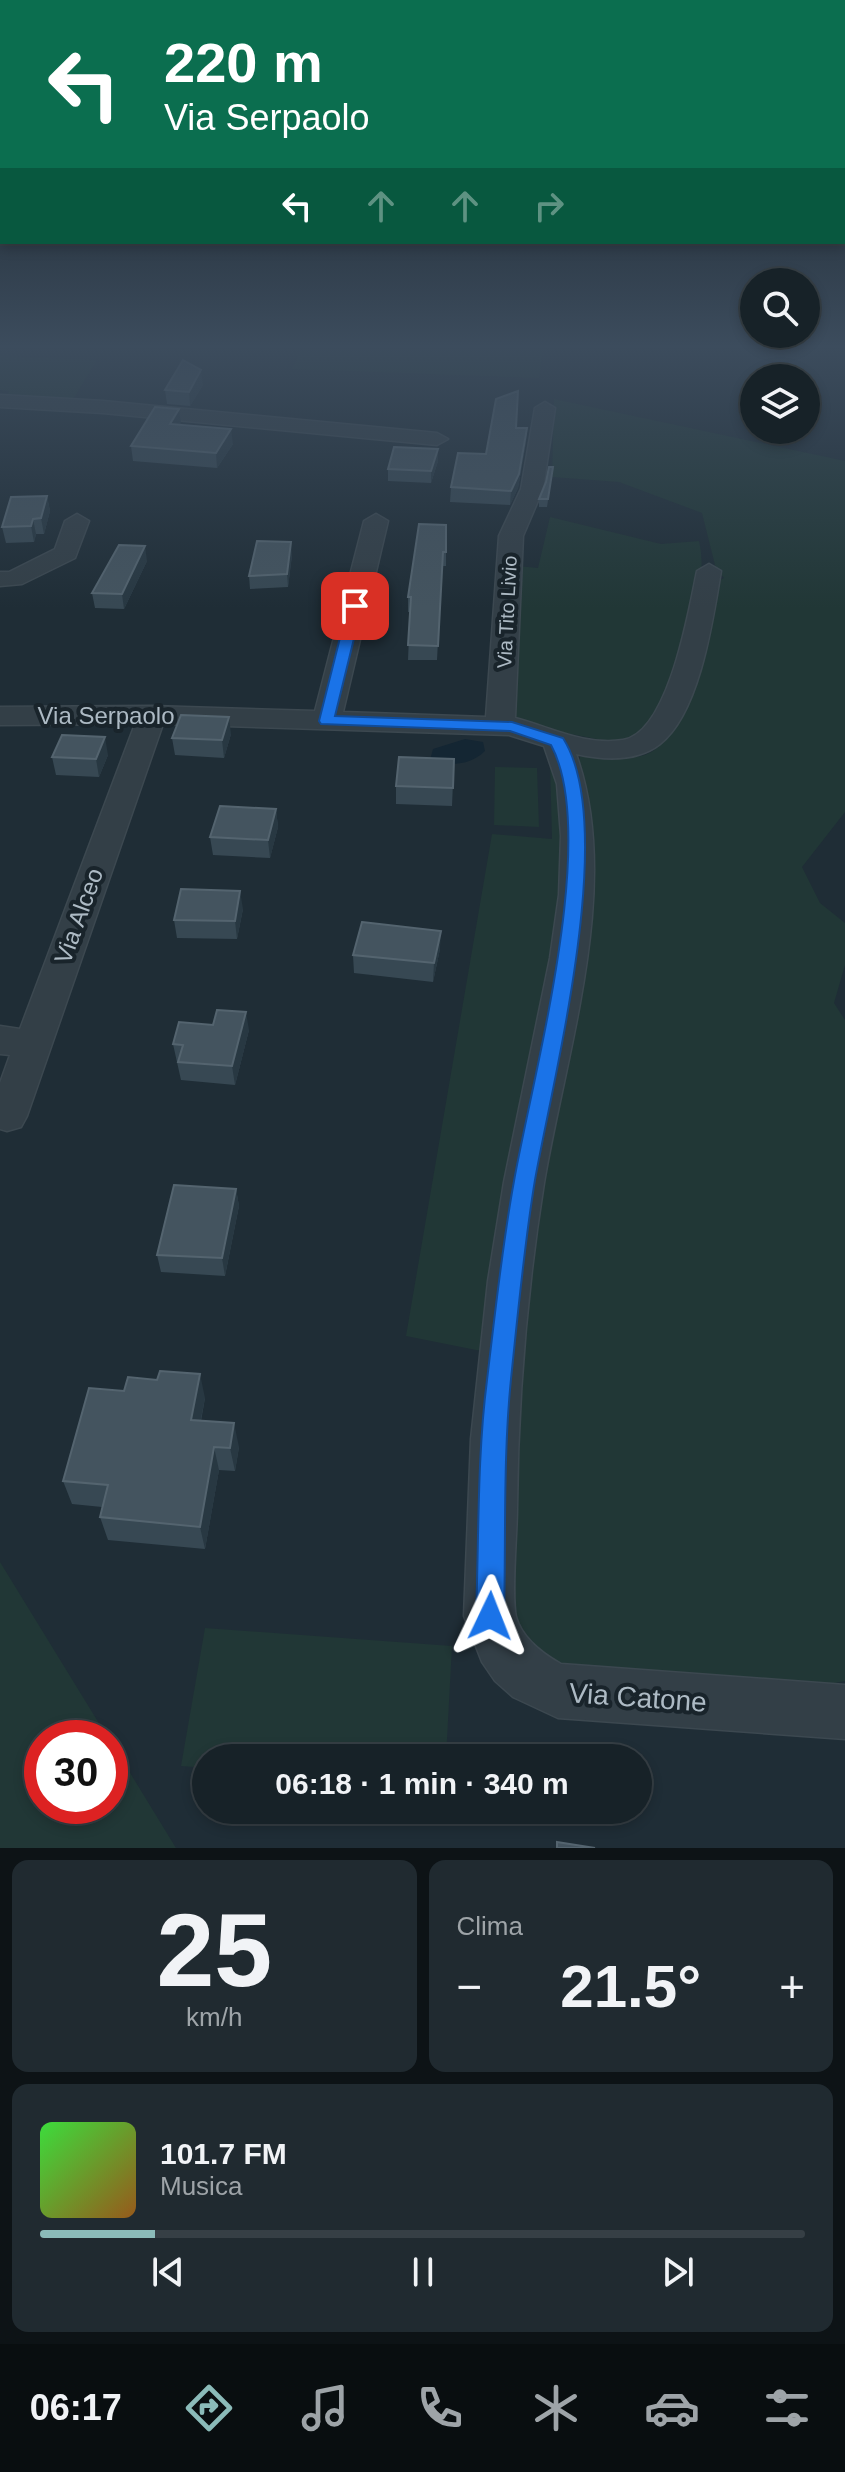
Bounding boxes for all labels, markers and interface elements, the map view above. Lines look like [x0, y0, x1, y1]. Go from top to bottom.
text: 220 m [164, 31, 323, 94]
icon: left [32, 32, 136, 136]
text: Via Serpaolo [164, 97, 370, 138]
icon: left [275, 184, 319, 228]
icon: ahead [359, 184, 403, 228]
icon: ahead [443, 184, 487, 228]
icon: right [527, 184, 571, 228]
map controls [740, 268, 820, 444]
button: search [740, 268, 820, 348]
button: layers [740, 364, 820, 444]
street label: Via Tito Livio [493, 555, 521, 669]
pin [321, 572, 389, 640]
icon: arrive [333, 584, 377, 628]
street label: Via Serpaolo [38, 702, 175, 729]
street label: Via Alceo [49, 864, 108, 967]
position arrow [448, 1574, 532, 1658]
street label: Via Catone [568, 1677, 708, 1718]
speed limit sign: 30 [24, 1720, 128, 1824]
text: 06:18 · 1 min · 340 m [275, 1767, 569, 1800]
text: 25 [156, 1892, 272, 2008]
text: Clima [457, 1911, 523, 1941]
text: 21.5° [560, 1953, 701, 2020]
text: − [457, 1962, 482, 2011]
text: + [779, 1962, 805, 2011]
text: km/h [186, 2002, 242, 2032]
text: 101.7 FM [160, 2137, 287, 2170]
text: Musica [160, 2171, 242, 2201]
icon: previous [146, 2250, 190, 2294]
icon: pause [401, 2250, 445, 2294]
icon: next [656, 2250, 700, 2294]
icon: directions [181, 2380, 237, 2436]
icon: music [297, 2380, 353, 2436]
icon: phone [412, 2380, 468, 2436]
icon: climate [528, 2380, 584, 2436]
icon: car [644, 2380, 700, 2436]
icon: filters [759, 2380, 815, 2436]
text: 06:17 [30, 2387, 122, 2428]

